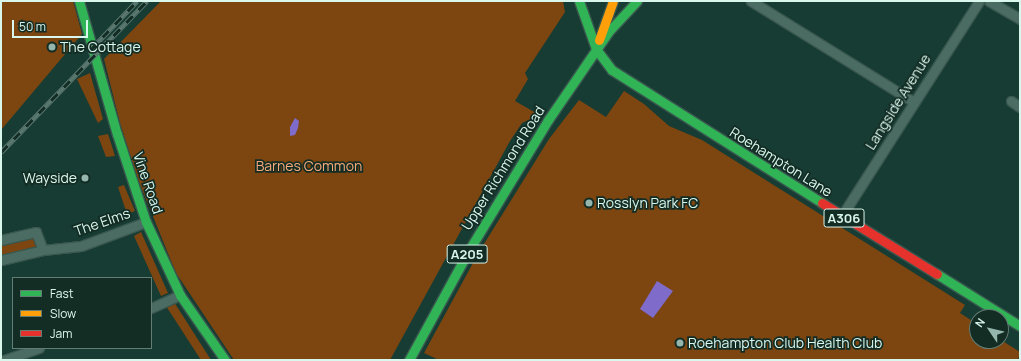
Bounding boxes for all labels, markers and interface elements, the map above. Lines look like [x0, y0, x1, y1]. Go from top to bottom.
scale bar [14, 12, 90, 38]
text: 50 m [19, 18, 46, 35]
place label: The Cottage [60, 39, 141, 55]
marker: The Cottage [47, 42, 57, 52]
street label: Langside Avenue [862, 51, 934, 153]
street label: Upper Richmond Road [458, 103, 548, 233]
street label: Roehampton Lane [727, 124, 835, 200]
street label: Vine Road [130, 150, 166, 216]
park label: Barnes Common [256, 158, 362, 174]
place label: Wayside [23, 170, 77, 186]
marker: Wayside [80, 173, 90, 183]
place label: Rosslyn Park FC [597, 195, 698, 211]
marker: Rosslyn Park FC [584, 198, 594, 208]
street label: The Elms [72, 205, 132, 239]
road number: A306 [823, 207, 865, 229]
road number: A205 [446, 243, 488, 265]
legend [12, 277, 152, 349]
text: Fast [50, 285, 74, 302]
text: Slow [50, 305, 76, 322]
north arrow [969, 309, 1009, 349]
text: N [971, 315, 988, 330]
text: Jam [50, 325, 72, 342]
place label: Roehampton Club Health Club [688, 335, 882, 351]
marker: Roehampton Club Health Club [675, 338, 685, 348]

